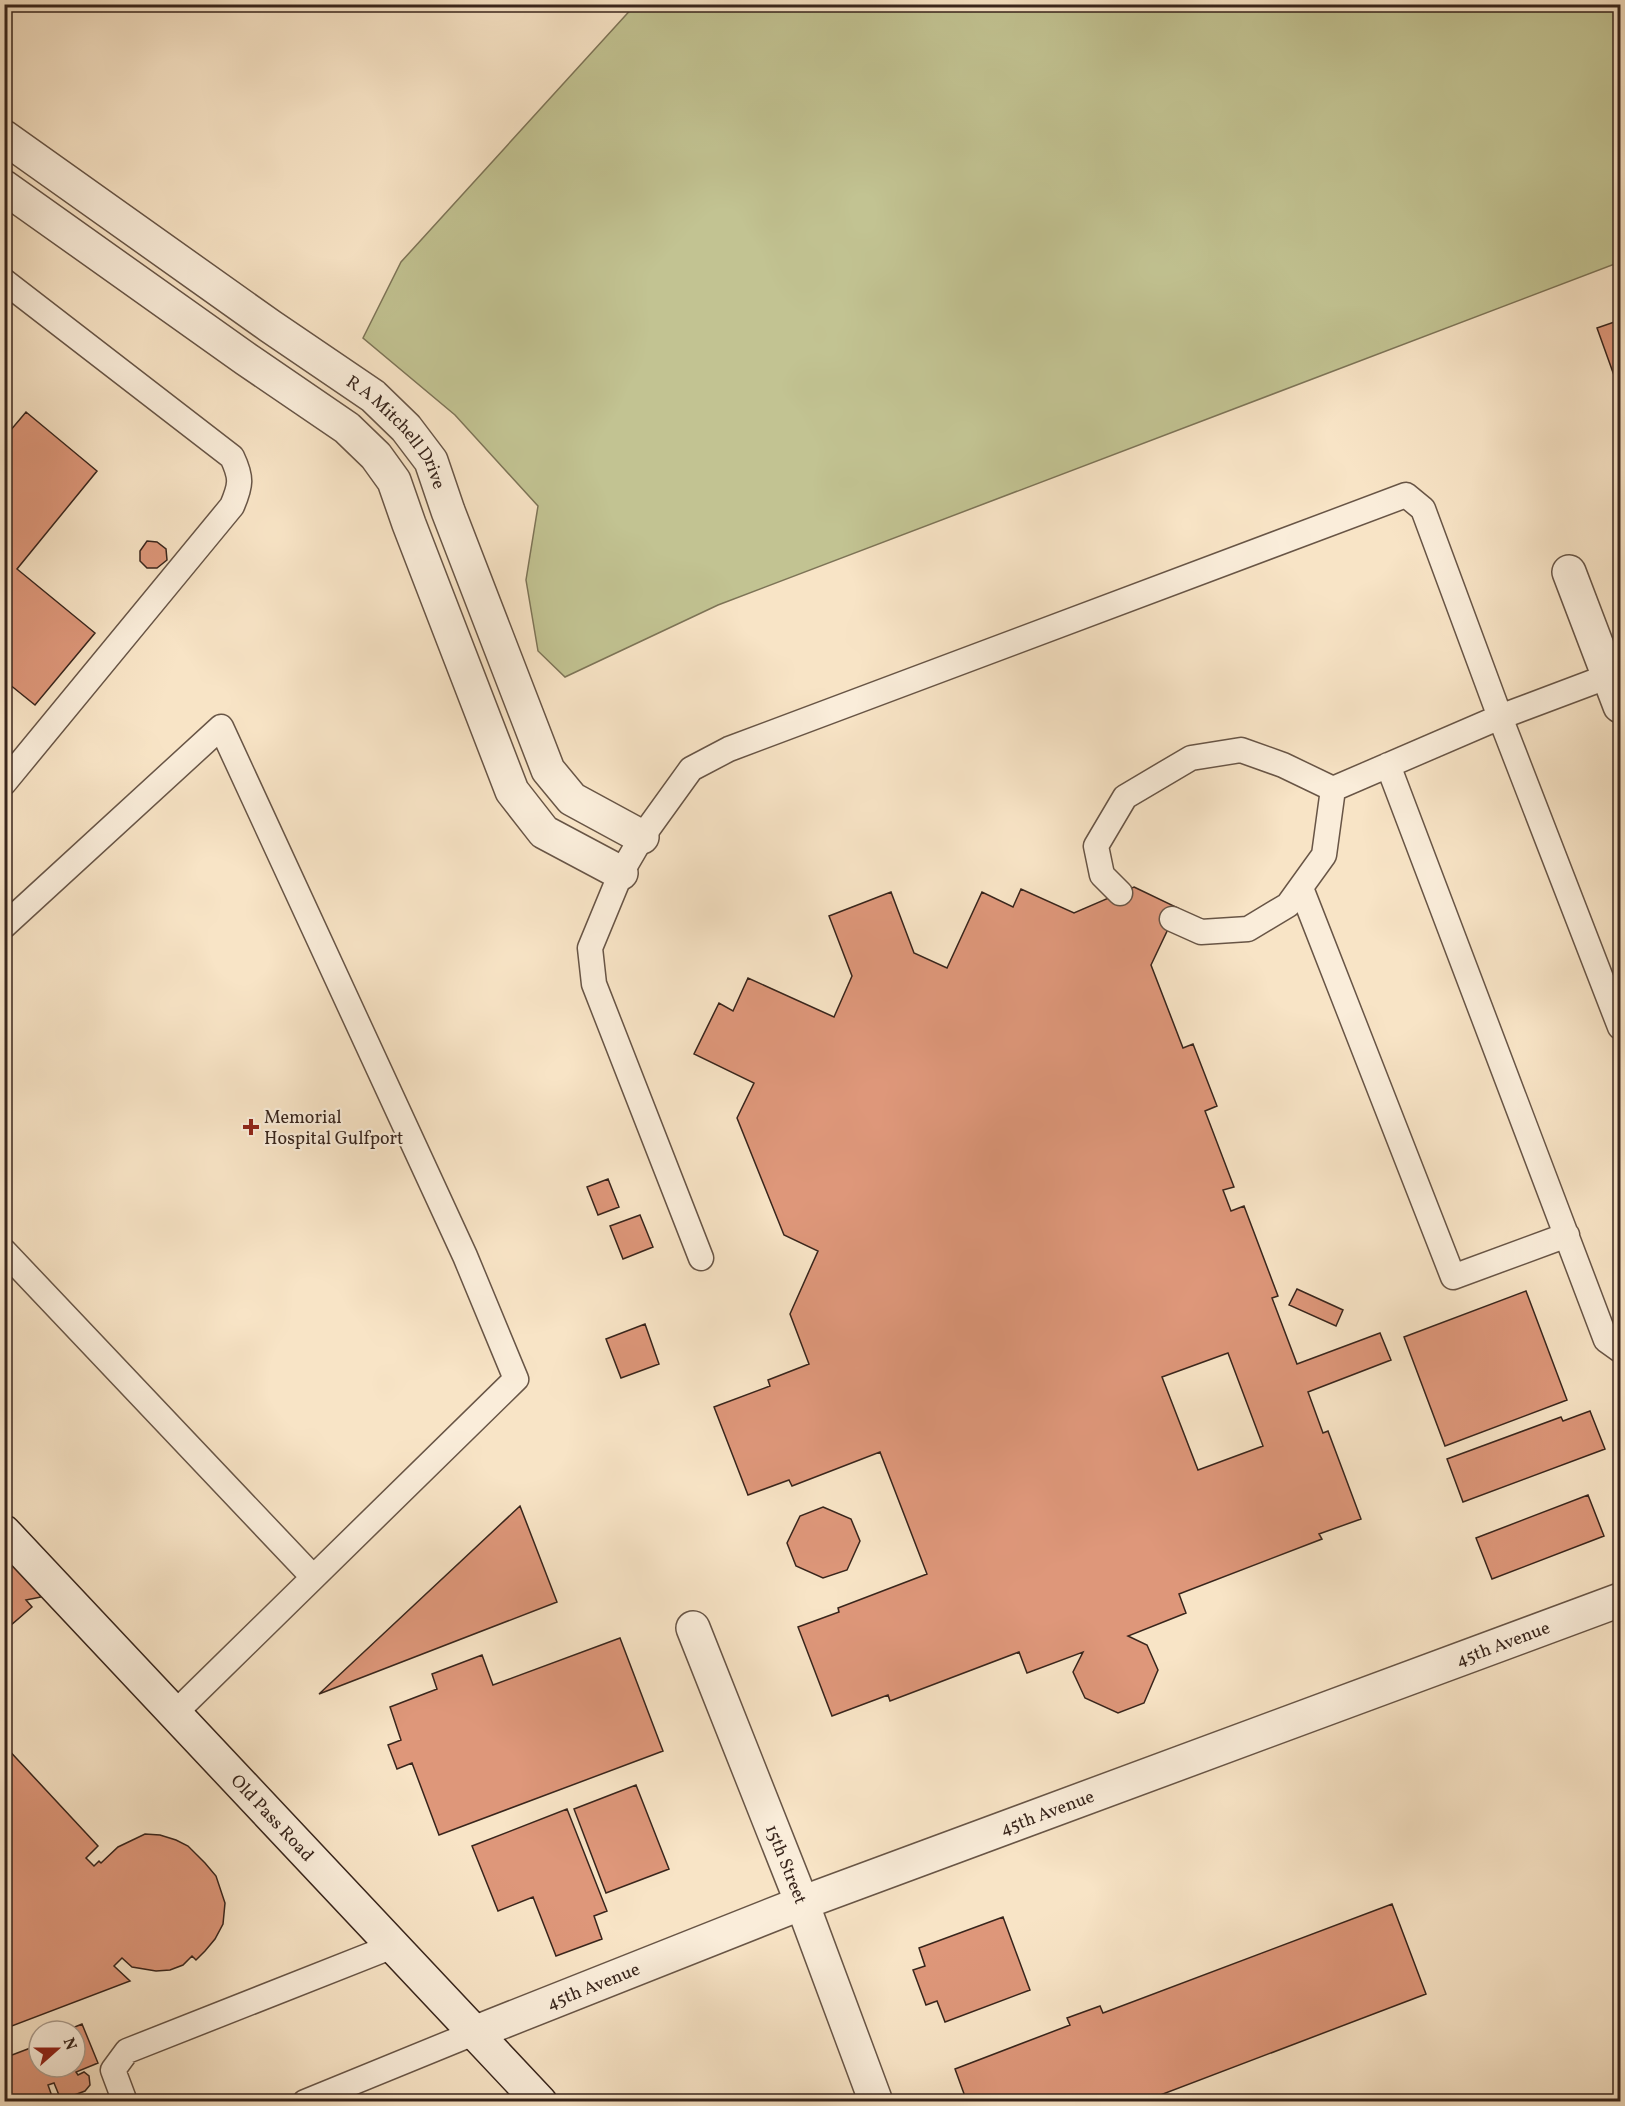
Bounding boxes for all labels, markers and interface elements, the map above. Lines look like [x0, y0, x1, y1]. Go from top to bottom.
street label: R A Mitchell Drive [341, 370, 451, 493]
place label: Memorial Hospital Gulfport [264, 1106, 403, 1152]
marker: Memorial Hospital Gulfport [242, 1118, 260, 1136]
street label: 45th Avenue [1453, 1616, 1554, 1674]
street label: Old Pass Road [224, 1769, 319, 1868]
street label: 45th Avenue [997, 1785, 1098, 1843]
street label: 15th Street [758, 1821, 812, 1908]
street label: 45th Avenue [543, 1957, 644, 2017]
north arrow [27, 2019, 87, 2079]
text: N [57, 2035, 82, 2054]

